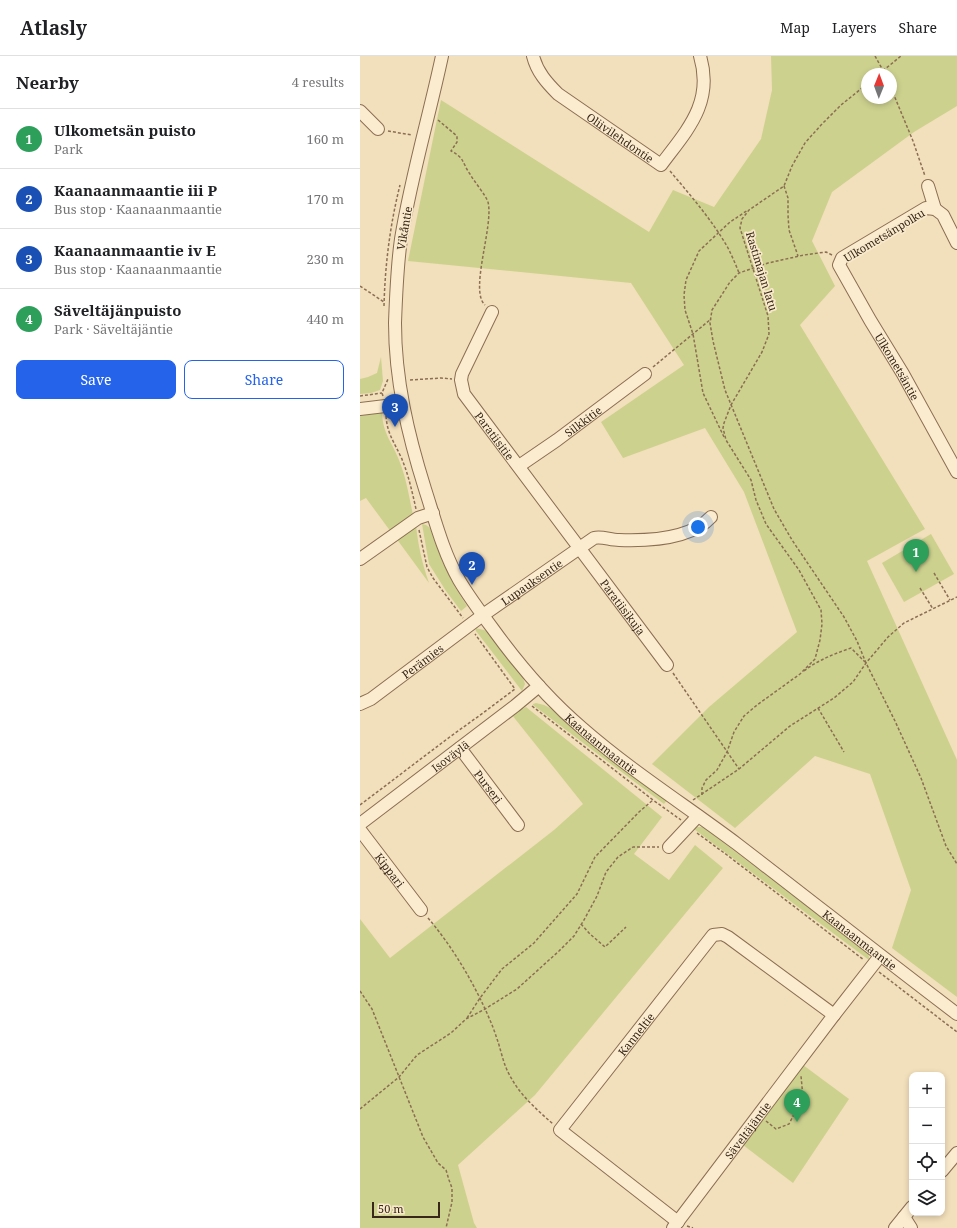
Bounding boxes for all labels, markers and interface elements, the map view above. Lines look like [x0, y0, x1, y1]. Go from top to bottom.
text: Atlasly [20, 15, 87, 41]
text: Map [780, 18, 810, 37]
text: Layers [832, 18, 877, 37]
text: Share [899, 18, 937, 37]
north arrow [861, 68, 897, 104]
text: Nearby [16, 71, 79, 94]
text: 4 results [292, 73, 344, 91]
street label: Oliivilehdontie [584, 109, 657, 166]
text: Ulkometsän puisto [54, 120, 196, 140]
text: 1 [25, 130, 33, 148]
text: 160 m [307, 130, 344, 148]
text: Park [54, 140, 83, 158]
text: Kaanaanmaantie iii P [54, 180, 217, 200]
text: 2 [25, 190, 33, 208]
text: 170 m [307, 190, 344, 208]
text: Bus stop · Kaanaanmaantie [54, 200, 222, 218]
street label: Vikåntie [393, 205, 415, 251]
street label: Ulkometsänpolku [841, 205, 927, 265]
street label: Rastimajan latu [743, 229, 781, 313]
text: Kaanaanmaantie iv E [54, 240, 216, 260]
text: 3 [25, 250, 33, 268]
text: 230 m [307, 250, 344, 268]
text: Bus stop · Kaanaanmaantie [54, 260, 222, 278]
text: Säveltäjänpuisto [54, 300, 181, 320]
text: 4 [25, 310, 33, 328]
text: 440 m [307, 310, 344, 328]
text: Park · Säveltäjäntie [54, 320, 173, 338]
street label: Ulkometsäntie [872, 330, 923, 403]
button: Save [16, 360, 176, 399]
button: Share [184, 360, 344, 399]
pin: 3 [382, 394, 408, 427]
street label: Silkkitie [561, 402, 604, 440]
street label: Paratiisitie [472, 408, 518, 463]
your location [688, 517, 708, 537]
pin: 1 [903, 539, 929, 572]
pin: 2 [459, 552, 485, 585]
street label: Lupauksentie [498, 555, 565, 608]
street label: Paratiisikuja [597, 576, 649, 638]
street label: Perämies [398, 640, 446, 681]
street label: Kaanaanmaantie [562, 709, 642, 778]
street label: Isoväylä [428, 736, 472, 775]
street label: Purseri [471, 766, 507, 807]
street label: Kippari [372, 849, 409, 890]
street label: Kaanaanmaantie [820, 906, 900, 973]
street label: Kanneltie [614, 1009, 657, 1058]
map controls [909, 1072, 945, 1216]
button: + [909, 1072, 945, 1108]
pin: 4 [784, 1089, 810, 1122]
street label: Säveltäjäntie [721, 1098, 774, 1161]
button: − [909, 1108, 945, 1144]
button: locate [909, 1144, 945, 1180]
button: layers [909, 1180, 945, 1216]
scale bar [372, 1200, 440, 1219]
text: 50 m [378, 1201, 404, 1216]

